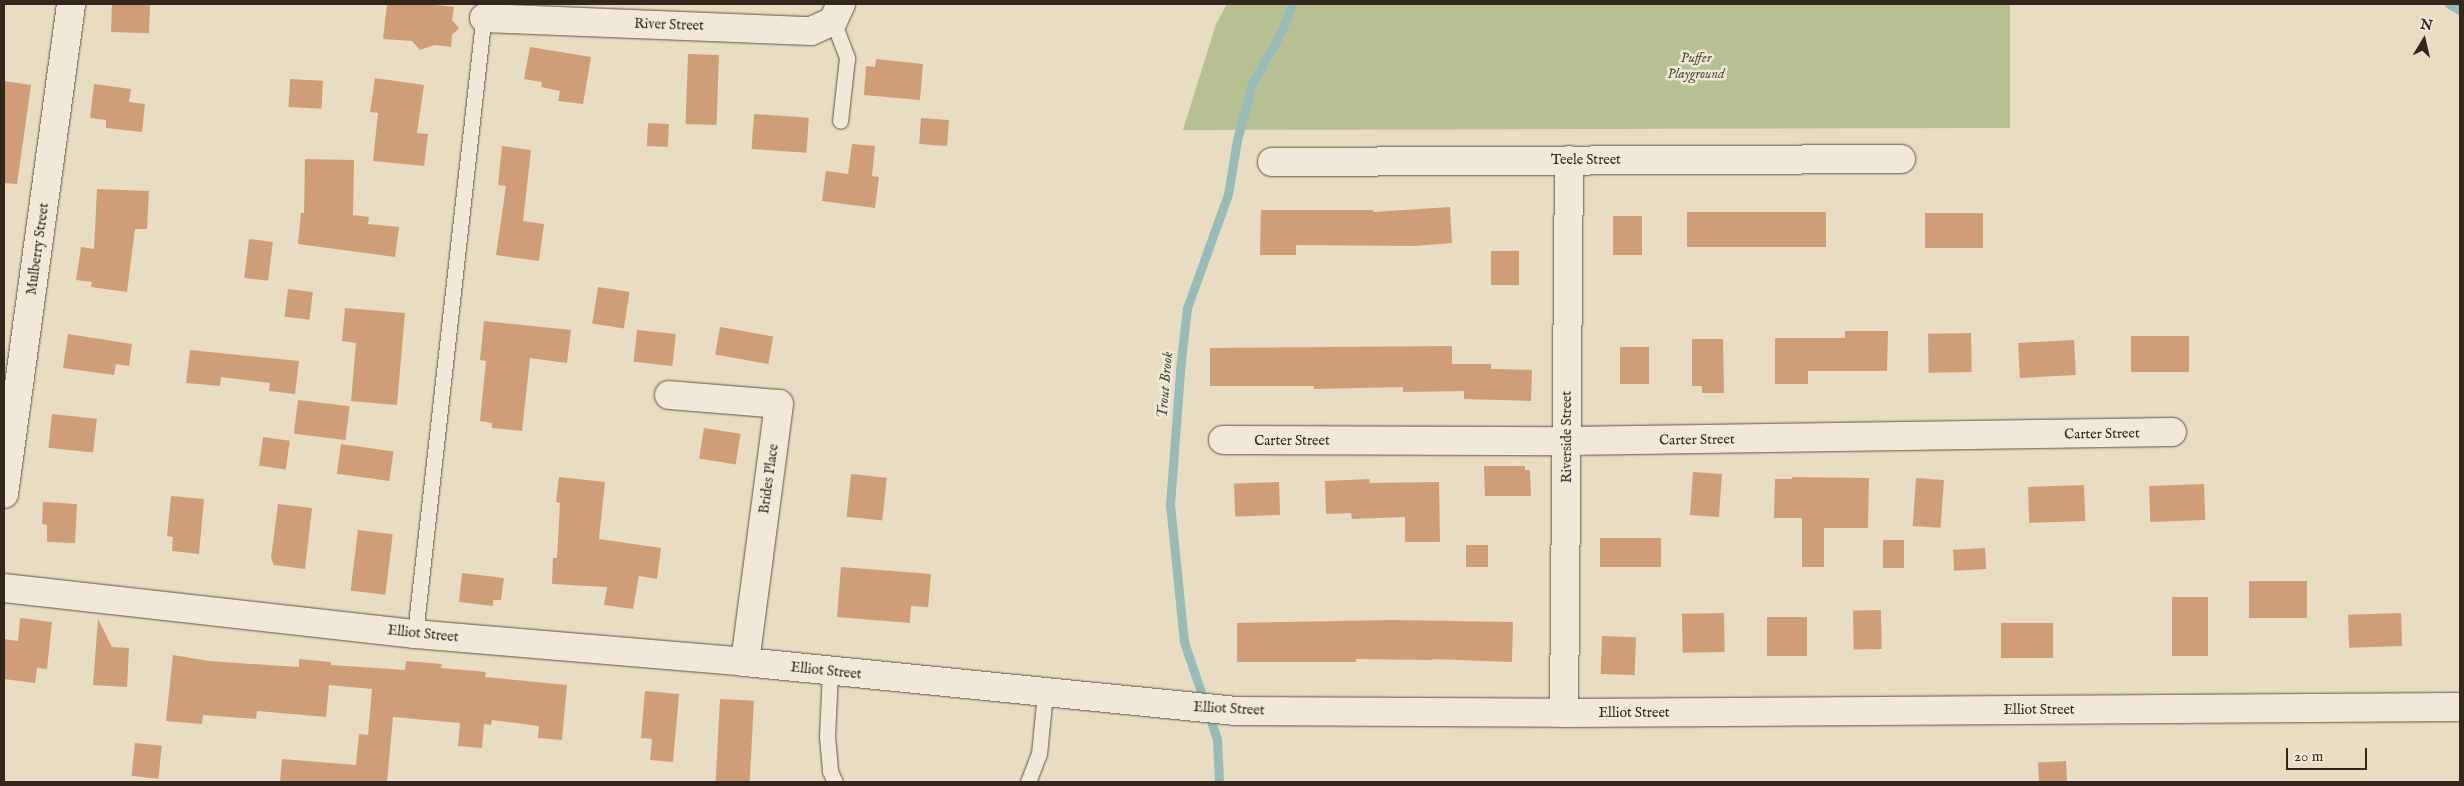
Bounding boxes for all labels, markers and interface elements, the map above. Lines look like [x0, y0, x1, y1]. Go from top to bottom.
street label: River Street [634, 15, 704, 35]
north arrow [2399, 15, 2449, 65]
text: N [2419, 15, 2434, 35]
park label: Puffer Playground [1667, 50, 1725, 82]
street label: Teele Street [1551, 152, 1621, 168]
street label: Mulberry Street [23, 202, 53, 296]
water label: Trout Brook [1153, 351, 1177, 419]
street label: Riverside Street [1559, 391, 1575, 483]
street label: Carter Street [2064, 425, 2140, 443]
street label: Carter Street [1659, 431, 1735, 449]
street label: Carter Street [1254, 433, 1330, 449]
street label: Brides Place [756, 443, 782, 515]
street label: Elliot Street [387, 622, 459, 646]
street label: Elliot Street [790, 659, 862, 683]
street label: Elliot Street [1193, 699, 1265, 719]
street label: Elliot Street [2003, 702, 2075, 718]
street label: Elliot Street [1598, 705, 1670, 721]
scale bar [2289, 738, 2370, 770]
text: 20 m [2294, 747, 2323, 766]

